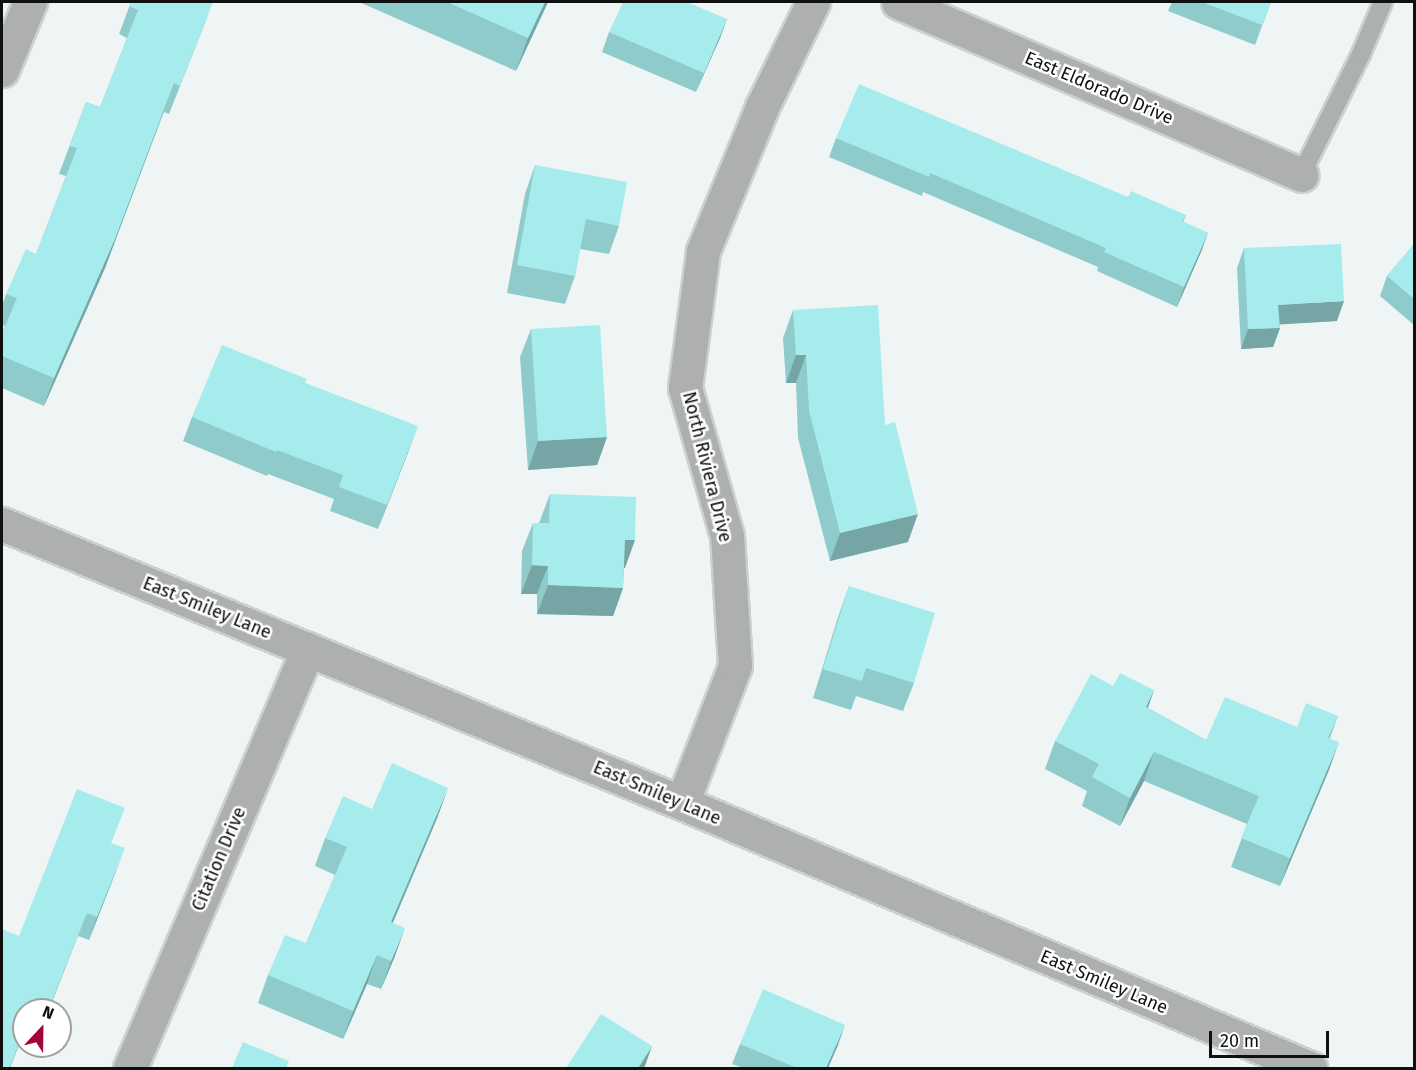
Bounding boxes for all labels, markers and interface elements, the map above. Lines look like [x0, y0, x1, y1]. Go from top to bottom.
street label: East Eldorado Drive [1022, 47, 1176, 129]
street label: North Riviera Drive [678, 389, 736, 545]
street label: East Smiley Lane [140, 572, 274, 644]
street label: East Smiley Lane [590, 756, 724, 830]
street label: Citation Drive [187, 804, 251, 914]
street label: East Smiley Lane [1037, 945, 1171, 1019]
north arrow [12, 998, 72, 1058]
text: N [40, 1002, 57, 1023]
scale bar [1212, 1019, 1332, 1057]
text: 20 m [1220, 1030, 1259, 1052]

